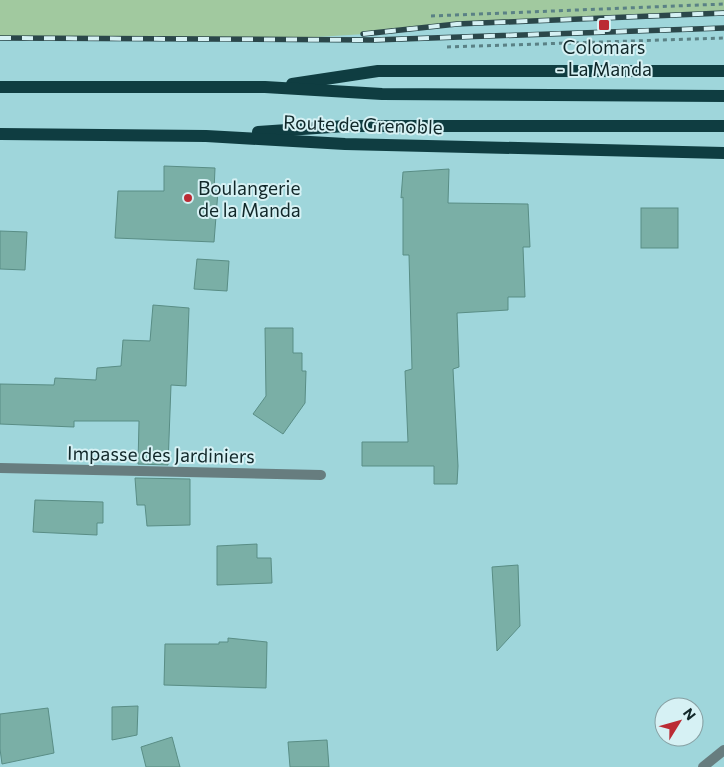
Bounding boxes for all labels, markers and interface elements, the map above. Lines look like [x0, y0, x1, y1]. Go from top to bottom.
marker: Colomars - La Manda [597, 18, 611, 32]
place label: Colomars - La Manda [556, 35, 652, 80]
street label: Route de Grenoble [283, 110, 443, 138]
place label: Boulangerie de la Manda [198, 176, 301, 221]
marker: Boulangerie de la Manda [182, 192, 194, 204]
street label: Impasse des Jardiniers [67, 441, 255, 467]
north arrow [654, 697, 704, 747]
text: N [680, 705, 700, 723]

